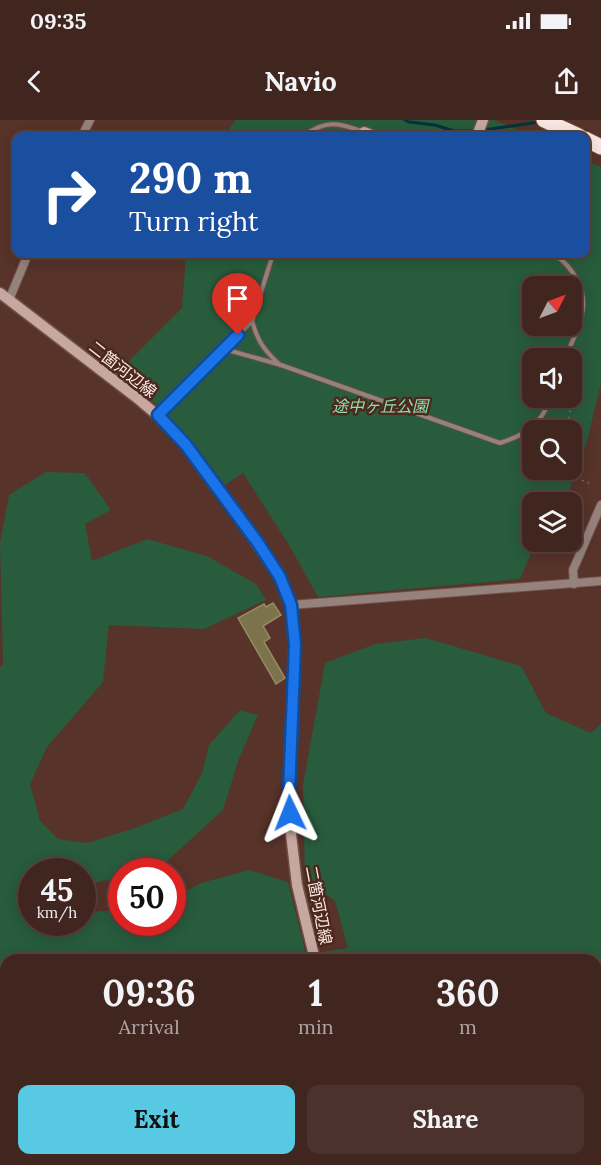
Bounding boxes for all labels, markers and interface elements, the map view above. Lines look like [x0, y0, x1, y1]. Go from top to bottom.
text: 09:35 [30, 7, 86, 35]
text: Navio [264, 64, 337, 98]
icon: back [18, 65, 51, 98]
icon: share [550, 65, 583, 98]
text: 290 m [129, 151, 252, 205]
icon: right [30, 156, 108, 234]
text: Turn right [129, 204, 258, 238]
pin [212, 273, 263, 335]
north arrow [522, 276, 582, 336]
map controls [522, 276, 582, 552]
icon: arrive [221, 282, 254, 315]
street label: 二箇河辺線 [85, 336, 161, 402]
button: sound [522, 348, 582, 408]
park label: 途中ヶ丘公園 [332, 396, 430, 416]
button: search [522, 420, 582, 480]
button: layers [522, 492, 582, 552]
position arrow [258, 781, 322, 845]
speed limit sign: 50 [108, 858, 186, 936]
street label: 二箇河辺線 [302, 864, 336, 946]
text: 45 [41, 871, 73, 909]
text: km/h [37, 903, 77, 922]
text: 09:36 [102, 970, 196, 1016]
text: 1 [309, 970, 323, 1016]
text: 360 [436, 970, 500, 1016]
text: Arrival [118, 1014, 180, 1039]
text: min [298, 1014, 334, 1039]
text: m [459, 1014, 477, 1039]
button: Exit [18, 1085, 295, 1154]
button: Share [307, 1085, 584, 1154]

